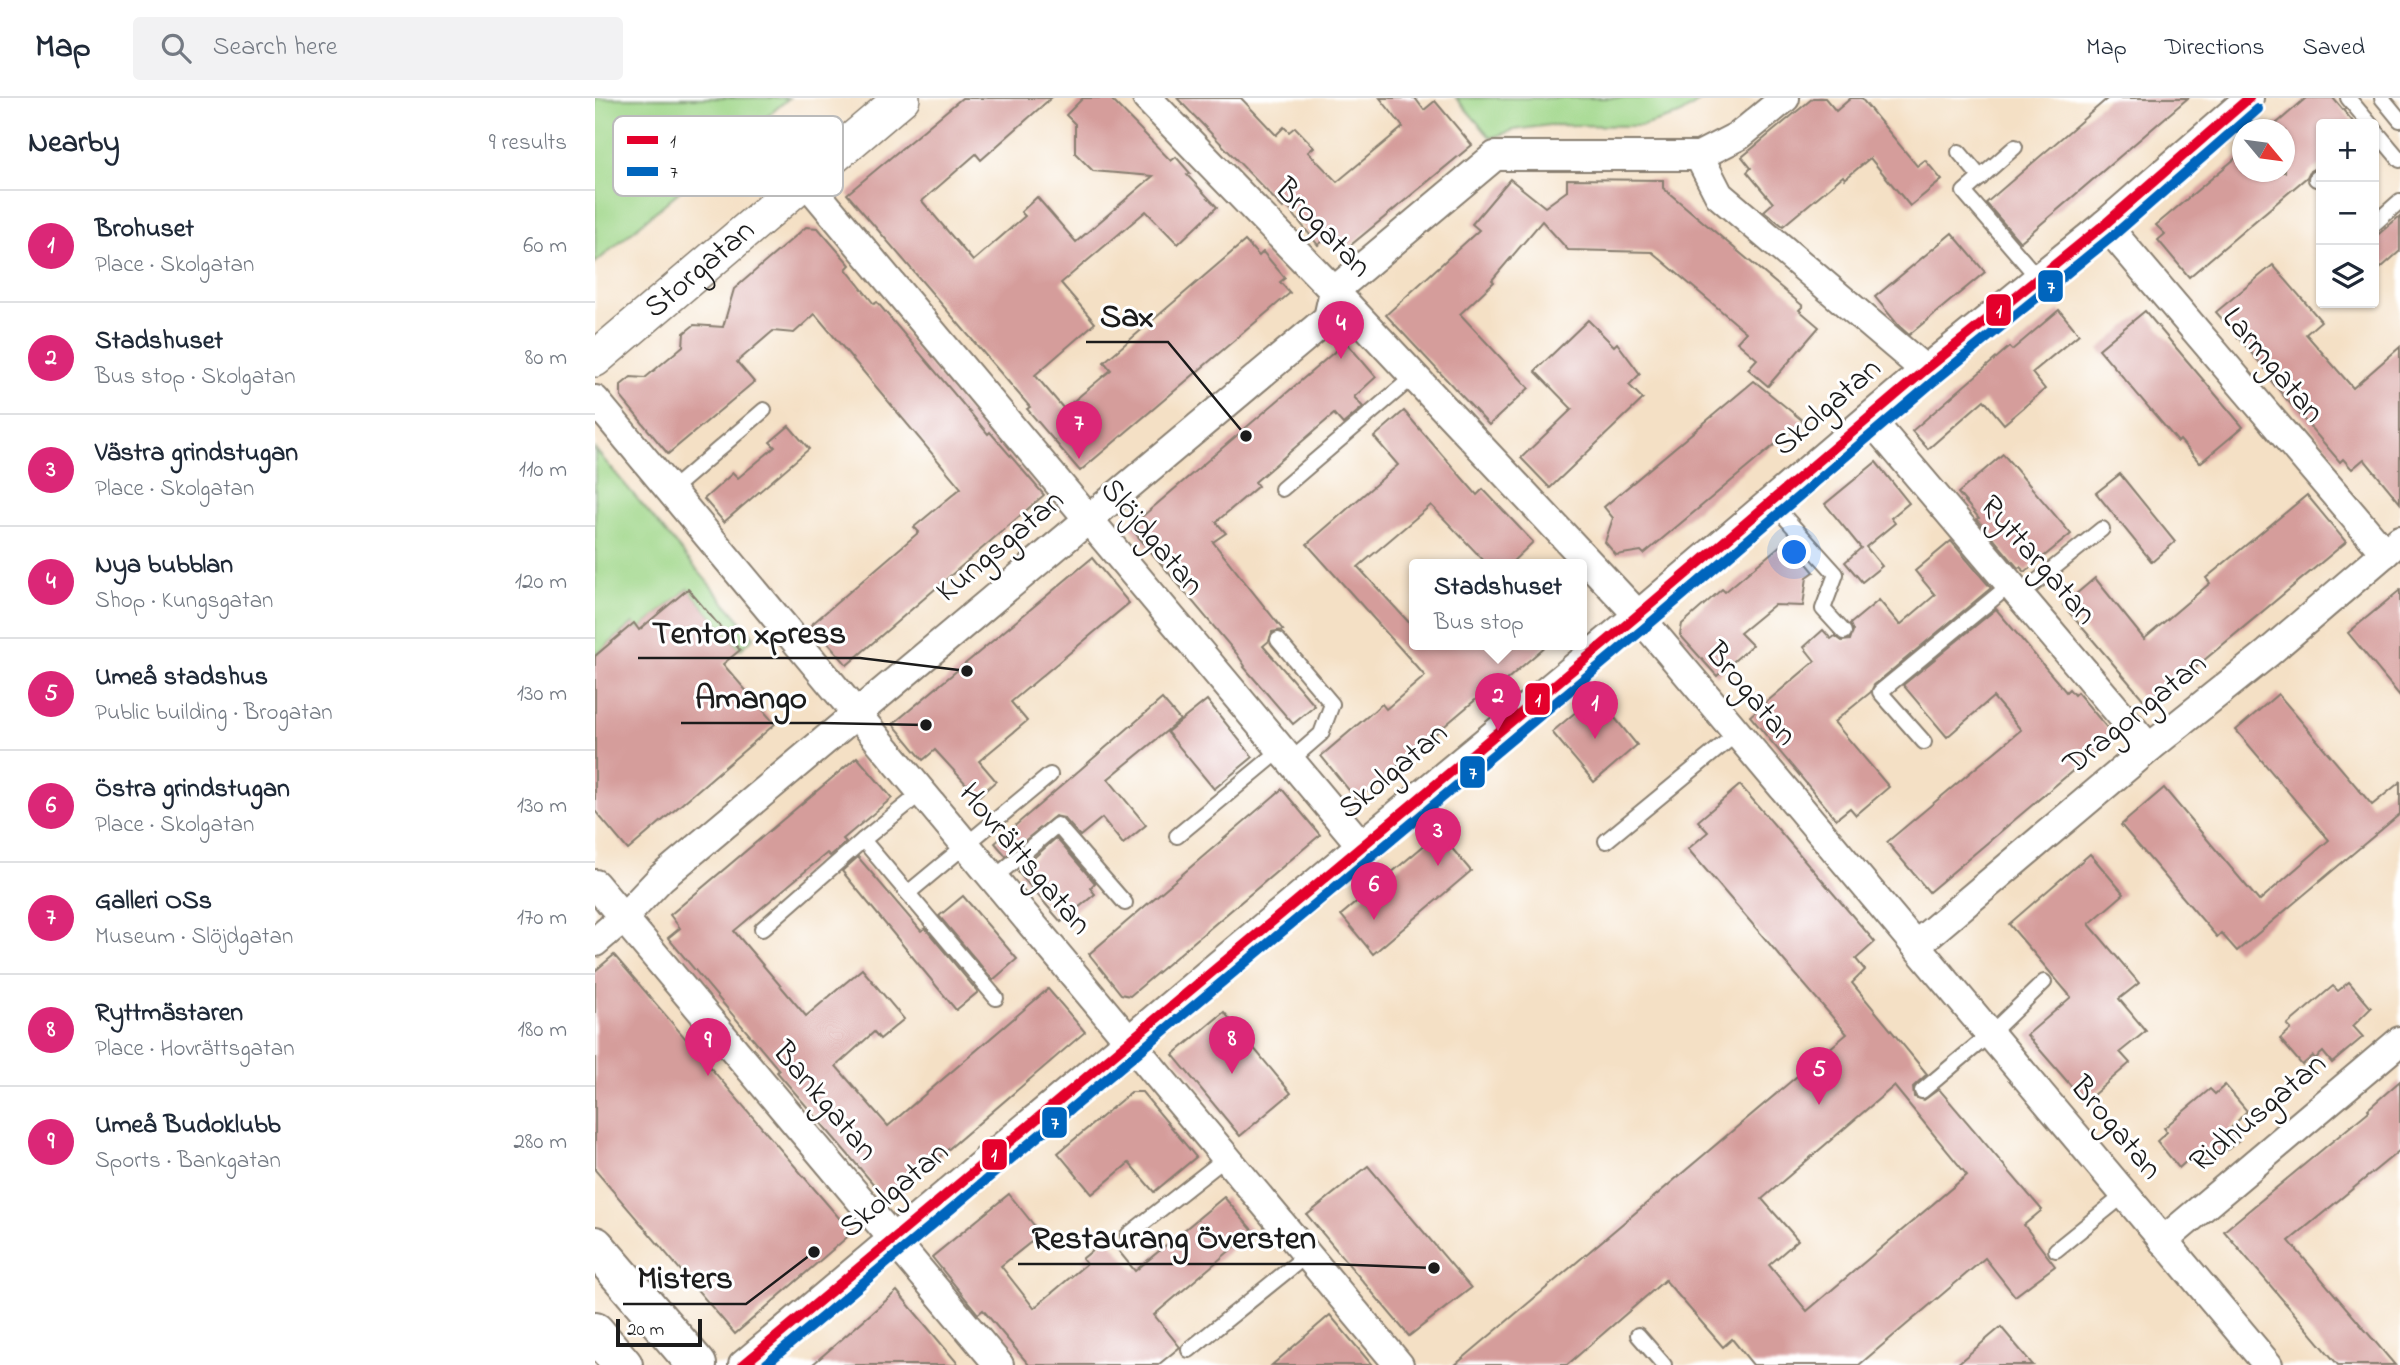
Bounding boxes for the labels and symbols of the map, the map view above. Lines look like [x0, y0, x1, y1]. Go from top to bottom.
legend [613, 116, 843, 196]
north arrow [2232, 119, 2295, 182]
text: 1 [670, 129, 676, 156]
text: 7 [670, 160, 678, 187]
street label: Brogatan [1261, 168, 1382, 290]
street label: Storgatan [634, 209, 766, 331]
line badge: 7 [2037, 269, 2064, 303]
text: 7 [2047, 275, 2055, 302]
callout: Sax [1086, 288, 1168, 342]
line badge: 1 [1985, 293, 2012, 327]
text: Sax [1100, 294, 1154, 342]
street label: Larmgatan [2209, 298, 2335, 434]
text: 1 [1996, 299, 2002, 326]
pin: 4 [1318, 301, 1364, 359]
street label: Skolgatan [1763, 347, 1893, 469]
pin: 7 [1056, 401, 1102, 459]
street label: Slöjdgatan [1087, 469, 1215, 607]
street label: Kungsgatan [926, 479, 1076, 615]
street label: Ryttargatan [1967, 485, 2107, 637]
your location [1777, 535, 1811, 569]
callout: Tenton xpress [638, 604, 860, 658]
text: Tenton xpress [652, 611, 846, 659]
street label: Brogatan [1692, 632, 1808, 757]
street label: Dragongatan [2053, 642, 2218, 788]
callout: Amango [681, 669, 821, 723]
pin: 2 [1475, 673, 1521, 731]
text: Amango [695, 676, 807, 725]
pin: 1 [1572, 681, 1618, 739]
line badge: 1 [1524, 682, 1551, 716]
text: 1 [1535, 688, 1541, 715]
street label: Skolgatan [1329, 712, 1459, 832]
line badge: 7 [1459, 755, 1486, 789]
text: 7 [1469, 761, 1477, 788]
street label: Hovrättsgatan [946, 773, 1102, 947]
pin: 3 [1415, 808, 1461, 866]
pin: 6 [1351, 862, 1397, 920]
pin: 8 [1209, 1016, 1255, 1074]
pin: 9 [685, 1018, 731, 1076]
street label: Bankgatan [759, 1031, 888, 1172]
street label: Ridhusgatan [2180, 1042, 2338, 1186]
pin: 5 [1796, 1047, 1842, 1105]
street label: Brogatan [2057, 1066, 2173, 1191]
line badge: 7 [1041, 1106, 1068, 1139]
text: 7 [1051, 1111, 1059, 1138]
street label: Skolgatan [830, 1131, 960, 1251]
line badge: 1 [981, 1138, 1008, 1171]
text: 1 [991, 1143, 997, 1170]
callout: Restaurang Översten [1018, 1210, 1330, 1264]
text: Restaurang Översten [1032, 1216, 1316, 1265]
callout: Misters [623, 1250, 746, 1304]
text: Misters [637, 1256, 733, 1304]
scale bar [616, 1316, 702, 1348]

